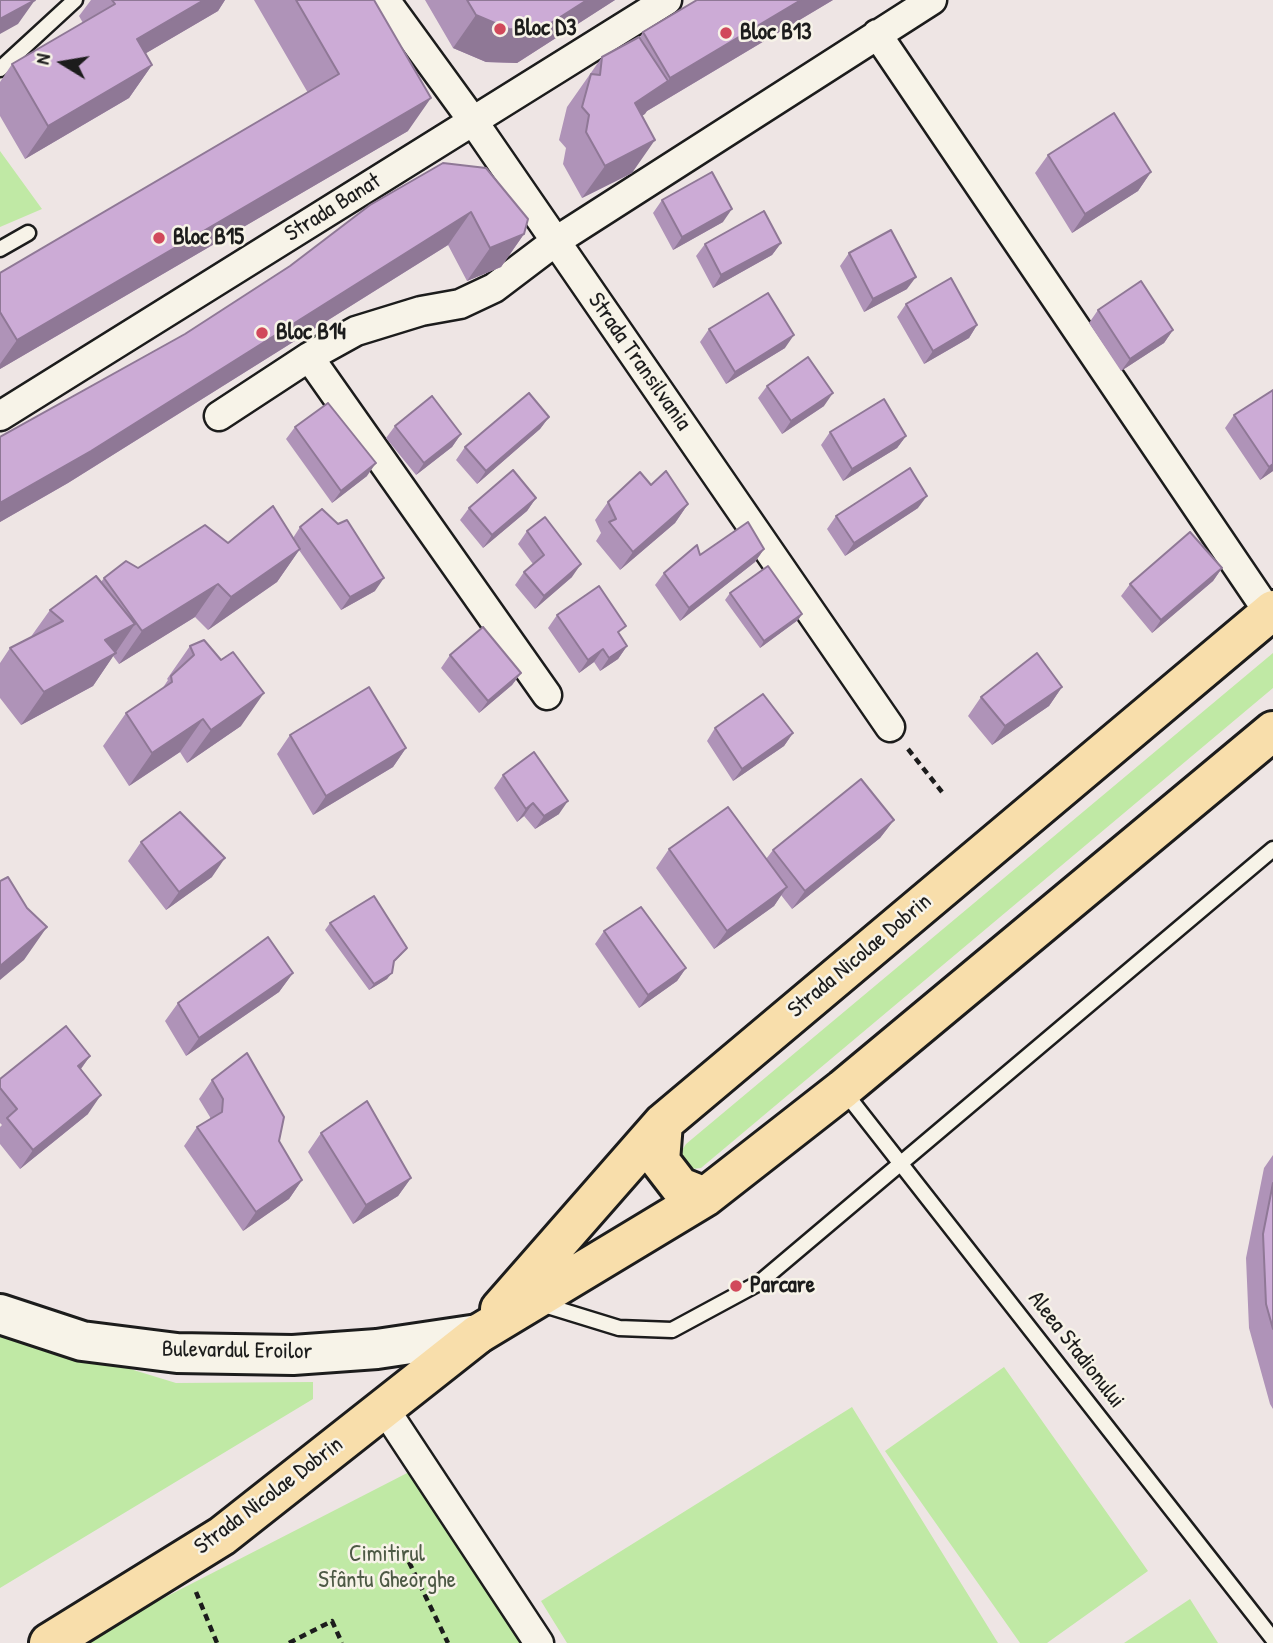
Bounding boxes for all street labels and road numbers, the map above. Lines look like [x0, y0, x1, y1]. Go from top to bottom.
street label: Strada Banat [280, 168, 386, 248]
street label: Strada Transilvania [581, 288, 697, 436]
street label: Strada Nicolae Dobrin [783, 888, 937, 1024]
street label: Aleea Stadionului [1022, 1286, 1130, 1414]
street label: Bulevardul Eroilor [162, 1336, 312, 1366]
street label: Strada Nicolae Dobrin [189, 1431, 349, 1561]

